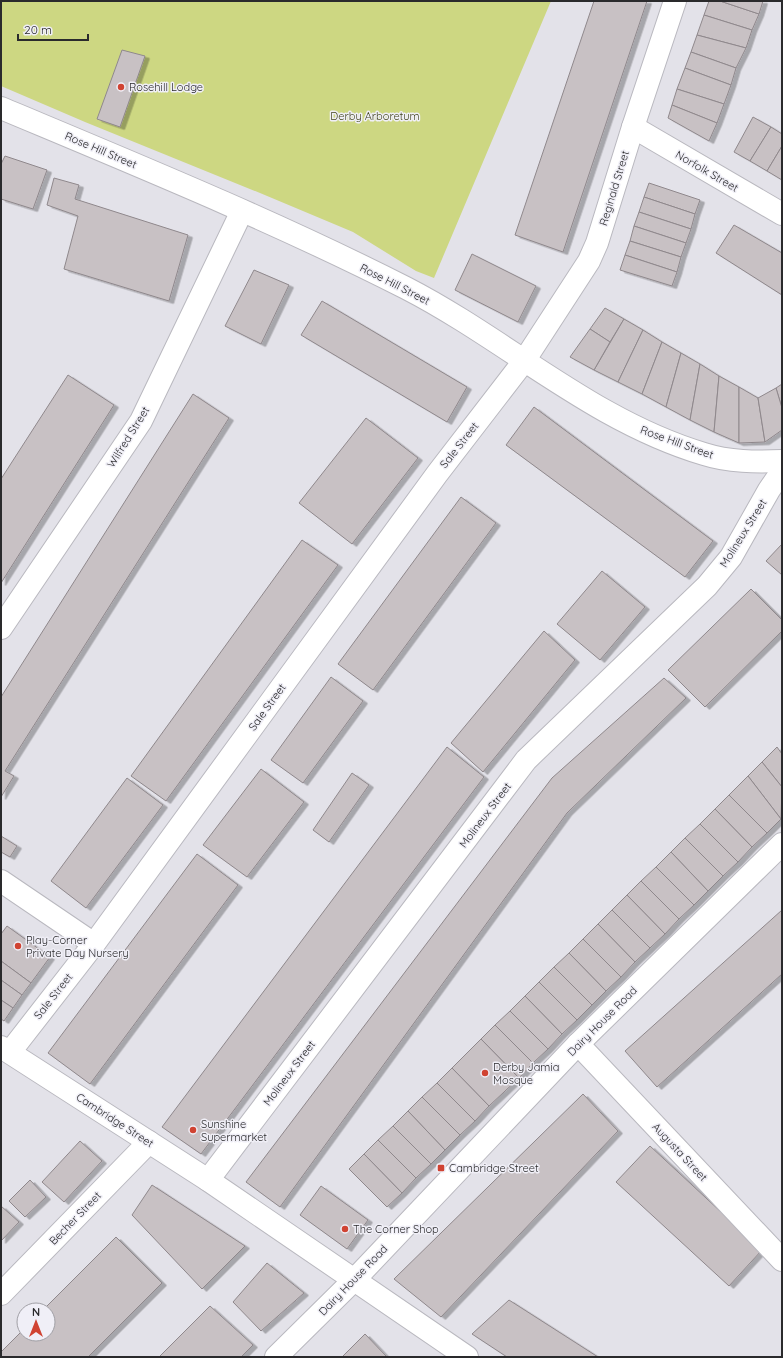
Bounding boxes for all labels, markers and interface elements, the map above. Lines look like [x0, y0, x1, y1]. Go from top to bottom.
scale bar [18, 16, 88, 42]
text: 20 m [24, 22, 52, 37]
place label: Rosehill Lodge [129, 80, 203, 94]
marker: Rosehill Lodge [116, 82, 126, 92]
park label: Derby Arboretum [330, 109, 420, 123]
street label: Rose Hill Street [63, 129, 139, 172]
street label: Norfolk Street [673, 147, 741, 195]
street label: Reginald Street [596, 148, 632, 227]
street label: Rose Hill Street [358, 260, 433, 308]
street label: Wilfred Street [104, 404, 152, 470]
street label: Sale Street [437, 419, 481, 471]
street label: Rose Hill Street [639, 422, 716, 462]
street label: Molineux Street [716, 496, 770, 570]
street label: Sale Street [245, 681, 289, 733]
street label: Molineux Street [456, 779, 514, 850]
place label: Play-Corner Private Day Nursery [26, 933, 129, 960]
marker: Play-Corner Private Day Nursery [13, 941, 23, 951]
street label: Sale Street [31, 970, 75, 1022]
street label: Dairy House Road [564, 983, 640, 1059]
street label: Molineux Street [260, 1037, 318, 1108]
place label: Derby Jamia Mosque [493, 1060, 559, 1087]
marker: Derby Jamia Mosque [480, 1068, 490, 1078]
street label: Cambridge Street [74, 1090, 157, 1150]
place label: Sunshine Supermarket [201, 1117, 267, 1144]
street label: Augusta Street [649, 1120, 711, 1184]
marker: Sunshine Supermarket [188, 1125, 198, 1135]
place label: Cambridge Street [449, 1161, 539, 1175]
marker: Cambridge Street [436, 1163, 446, 1173]
street label: Becher Street [46, 1188, 104, 1248]
place label: The Corner Shop [353, 1222, 439, 1236]
marker: The Corner Shop [340, 1224, 350, 1234]
street label: Dairy House Road [316, 1242, 390, 1318]
north arrow [16, 1302, 56, 1342]
text: N [32, 1305, 40, 1319]

